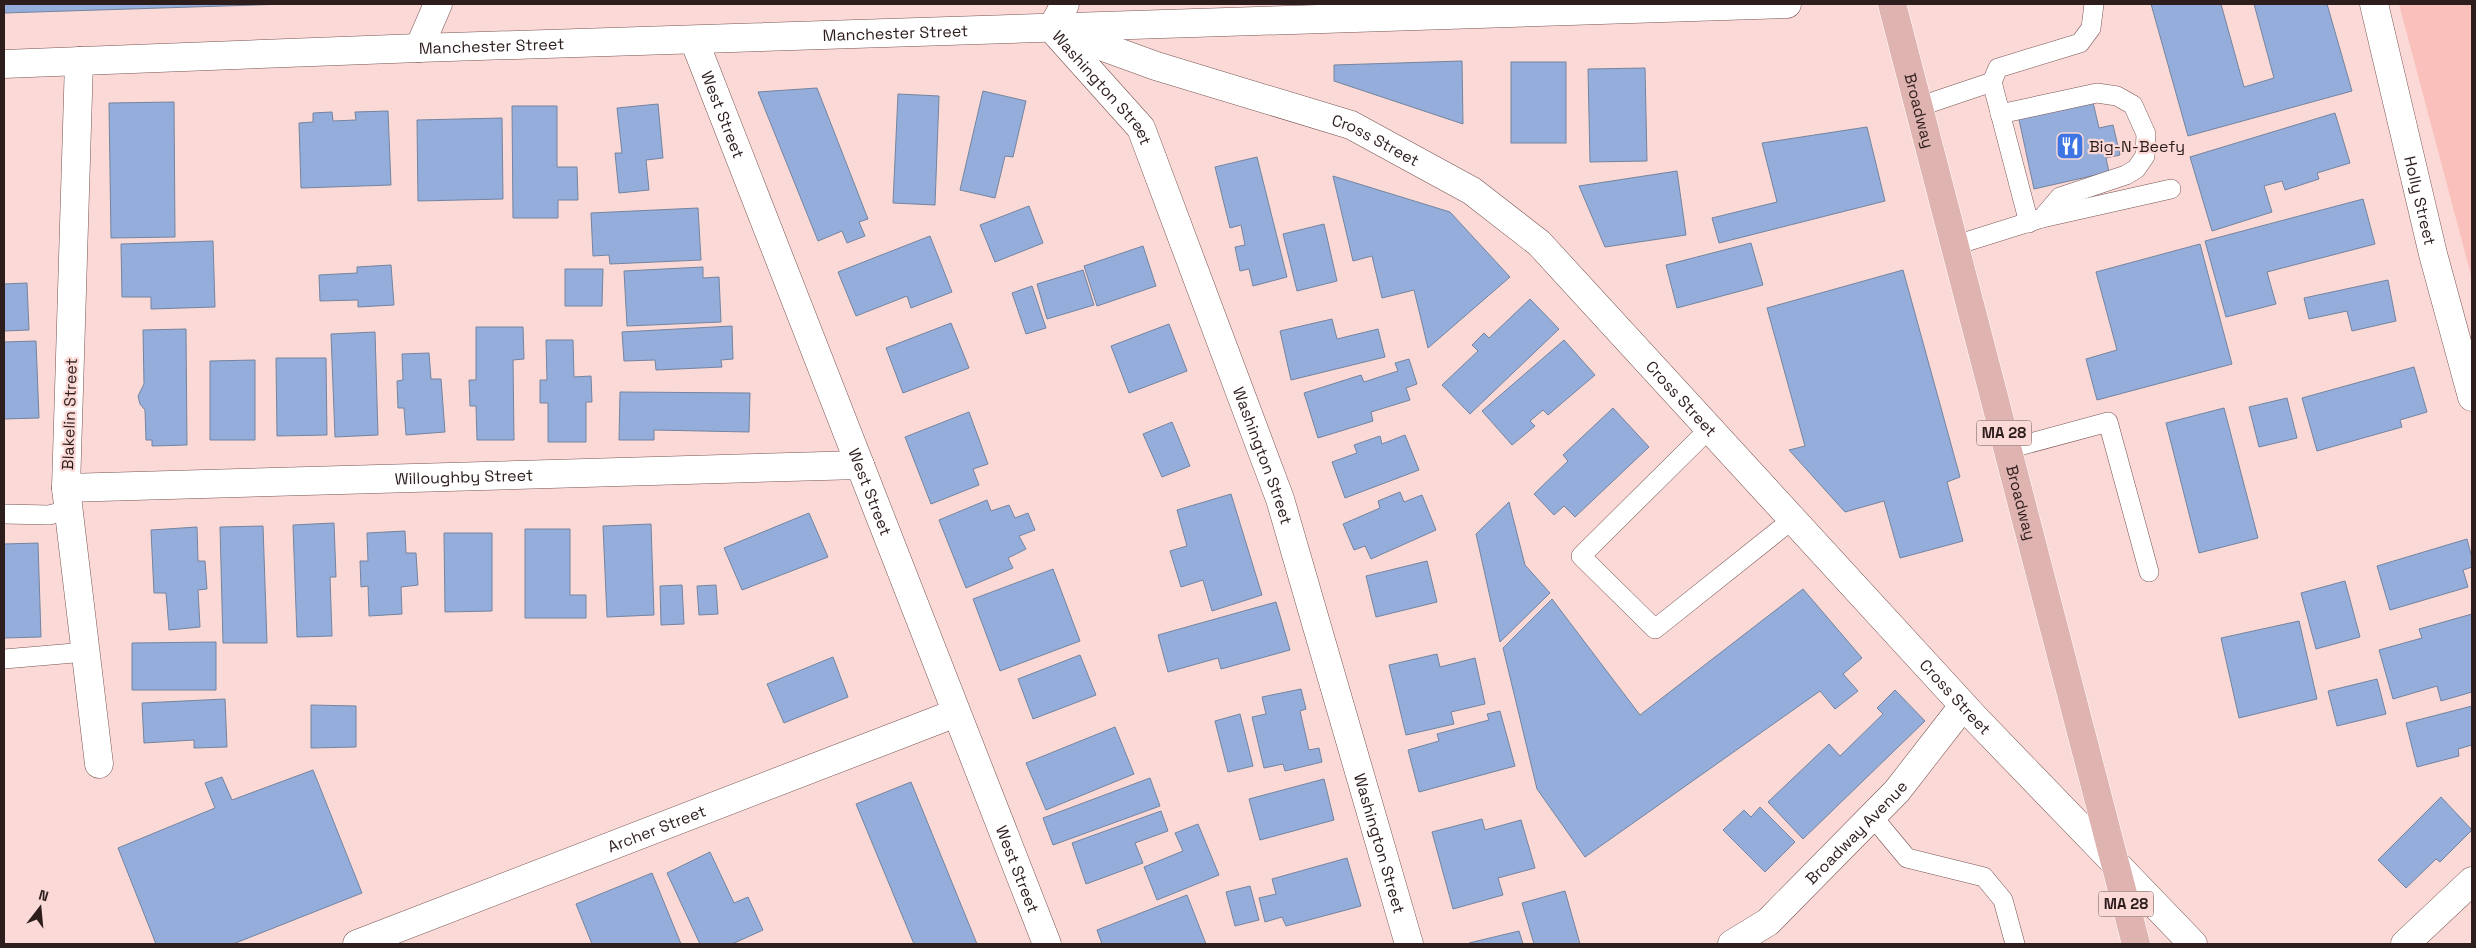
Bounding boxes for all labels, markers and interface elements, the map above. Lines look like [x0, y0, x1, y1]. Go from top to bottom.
street label: Manchester Street [822, 20, 969, 46]
street label: Washington Street [1047, 26, 1156, 148]
street label: Manchester Street [419, 33, 565, 59]
street label: West Street [696, 68, 749, 161]
street label: Broadway [1899, 71, 1939, 151]
street label: Cross Street [1329, 110, 1423, 171]
restaurant icon: Big-N-Beefy [2055, 131, 2085, 161]
place label: Big-N-Beefy [2089, 136, 2185, 157]
street label: Holly Street [2399, 154, 2441, 247]
street label: Cross Street [1641, 356, 1721, 441]
street label: Blakelin Street [57, 358, 82, 470]
street label: Washington Street [1228, 384, 1297, 527]
road number: MA 28 [1976, 420, 2032, 446]
street label: West Street [843, 445, 896, 539]
street label: Broadway [2001, 463, 2041, 543]
street label: Willoughby Street [394, 464, 533, 489]
street label: Cross Street [1915, 655, 1995, 739]
street label: Washington Street [1349, 771, 1410, 916]
street label: Broadway Avenue [1801, 776, 1912, 889]
street label: Archer Street [604, 800, 709, 857]
street label: West Street [991, 823, 1044, 916]
north arrow [15, 883, 65, 933]
text: N [37, 886, 51, 905]
road number: MA 28 [2098, 892, 2154, 916]

